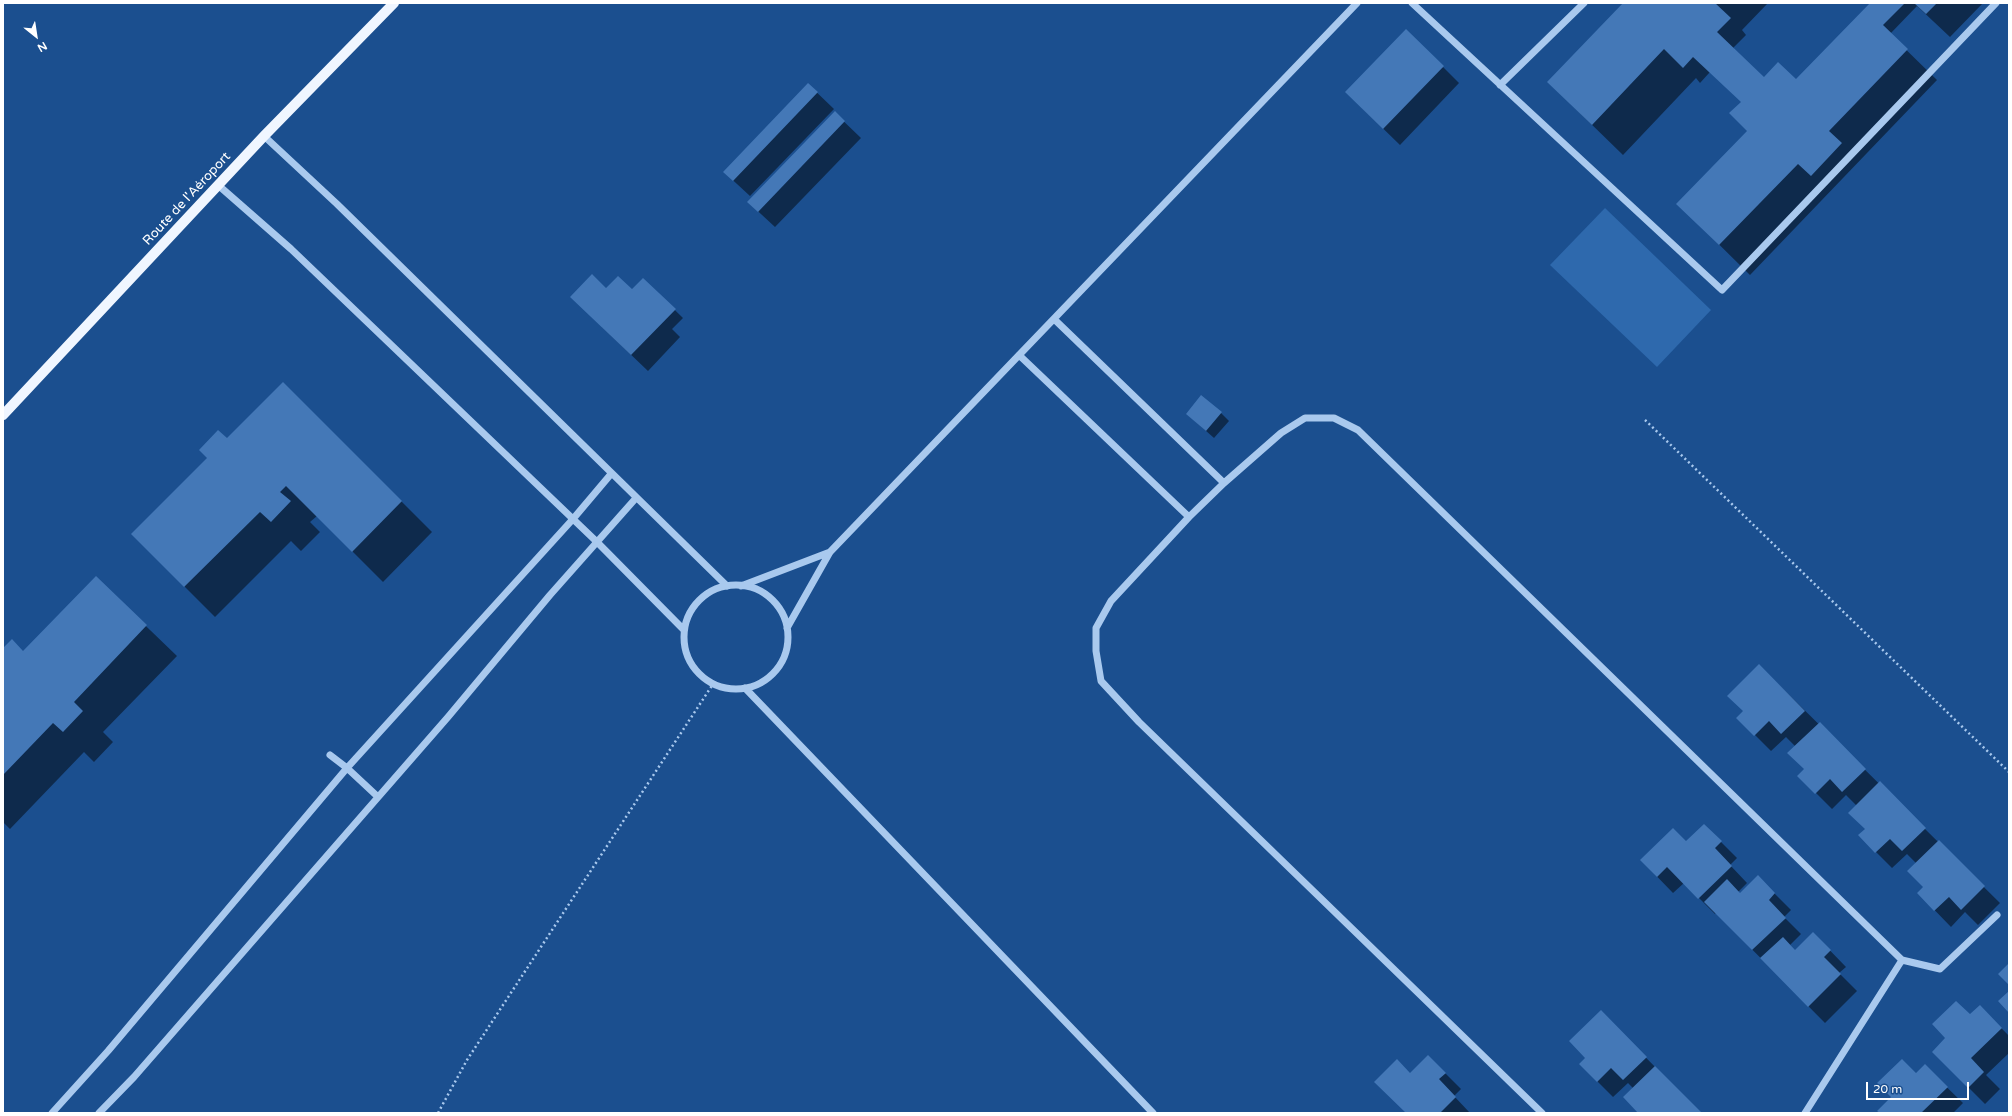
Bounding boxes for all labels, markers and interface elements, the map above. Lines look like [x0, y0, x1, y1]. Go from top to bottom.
north arrow [16, 16, 56, 56]
text: N [35, 39, 49, 55]
street label: Route de l'Aéroport [140, 149, 234, 249]
scale bar [1868, 1074, 1971, 1100]
text: 20 m [1873, 1082, 1902, 1096]

